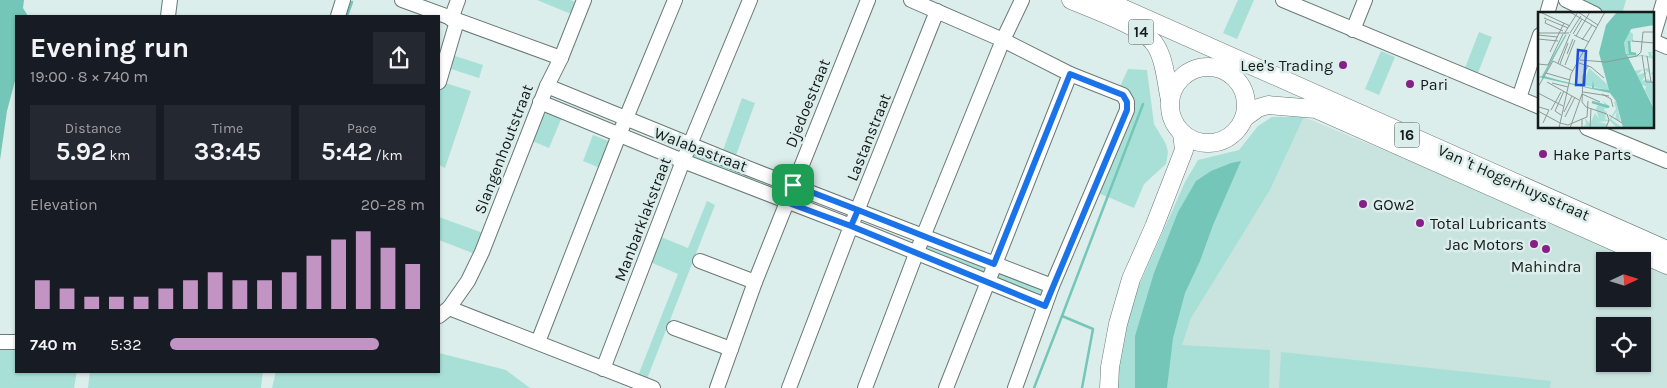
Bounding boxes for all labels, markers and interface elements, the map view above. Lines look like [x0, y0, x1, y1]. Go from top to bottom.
inset map [1538, 12, 1654, 129]
road number: 14 [1128, 20, 1154, 44]
text: Evening run [30, 31, 189, 64]
button: share [373, 32, 425, 84]
street label: Djedoestraat [781, 56, 834, 150]
place label: Lee's Trading [1240, 56, 1333, 75]
marker: Lee's Trading [1337, 59, 1349, 71]
text: 19:00 · 8 × 740 m [30, 67, 148, 86]
place label: Pari [1420, 75, 1448, 94]
marker: Pari [1404, 78, 1416, 90]
street label: Slangenhoutstraat [470, 82, 537, 217]
street label: Lastanstraat [842, 91, 895, 184]
text: Distance [65, 120, 121, 137]
text: Time [212, 120, 243, 137]
text: Pace [347, 120, 377, 137]
road number: 16 [1394, 122, 1420, 148]
street label: Walabastraat [652, 123, 750, 176]
text: 5.92 [56, 137, 106, 166]
text: 33:45 [194, 137, 261, 166]
text: 5:42 [321, 137, 372, 166]
street label: Van 't Hogerhuysstraat [1435, 140, 1593, 225]
place label: Hake Parts [1553, 145, 1631, 164]
text: km [106, 147, 130, 164]
text: /km [372, 147, 403, 164]
marker: Hake Parts [1537, 148, 1549, 160]
street label: Manbarklakstraat [610, 155, 675, 284]
pin [772, 164, 814, 206]
icon: arrive [779, 171, 807, 199]
text: Elevation [30, 195, 98, 214]
text: 20–28 m [361, 195, 425, 214]
place label: GOw2 [1373, 195, 1415, 214]
marker: GOw2 [1357, 198, 1369, 210]
place label: Total Lubricants [1430, 214, 1547, 233]
marker: Total Lubricants [1414, 217, 1426, 229]
place label: Jac Motors [1445, 235, 1524, 254]
marker: Jac Motors [1528, 238, 1540, 250]
marker: Mahindra [1540, 243, 1552, 255]
north arrow [1596, 252, 1651, 308]
map controls [1596, 252, 1651, 372]
place label: Mahindra [1511, 257, 1581, 276]
button: locate [1596, 317, 1651, 372]
text: 740 m [30, 335, 77, 354]
text: 5:32 [110, 335, 141, 354]

